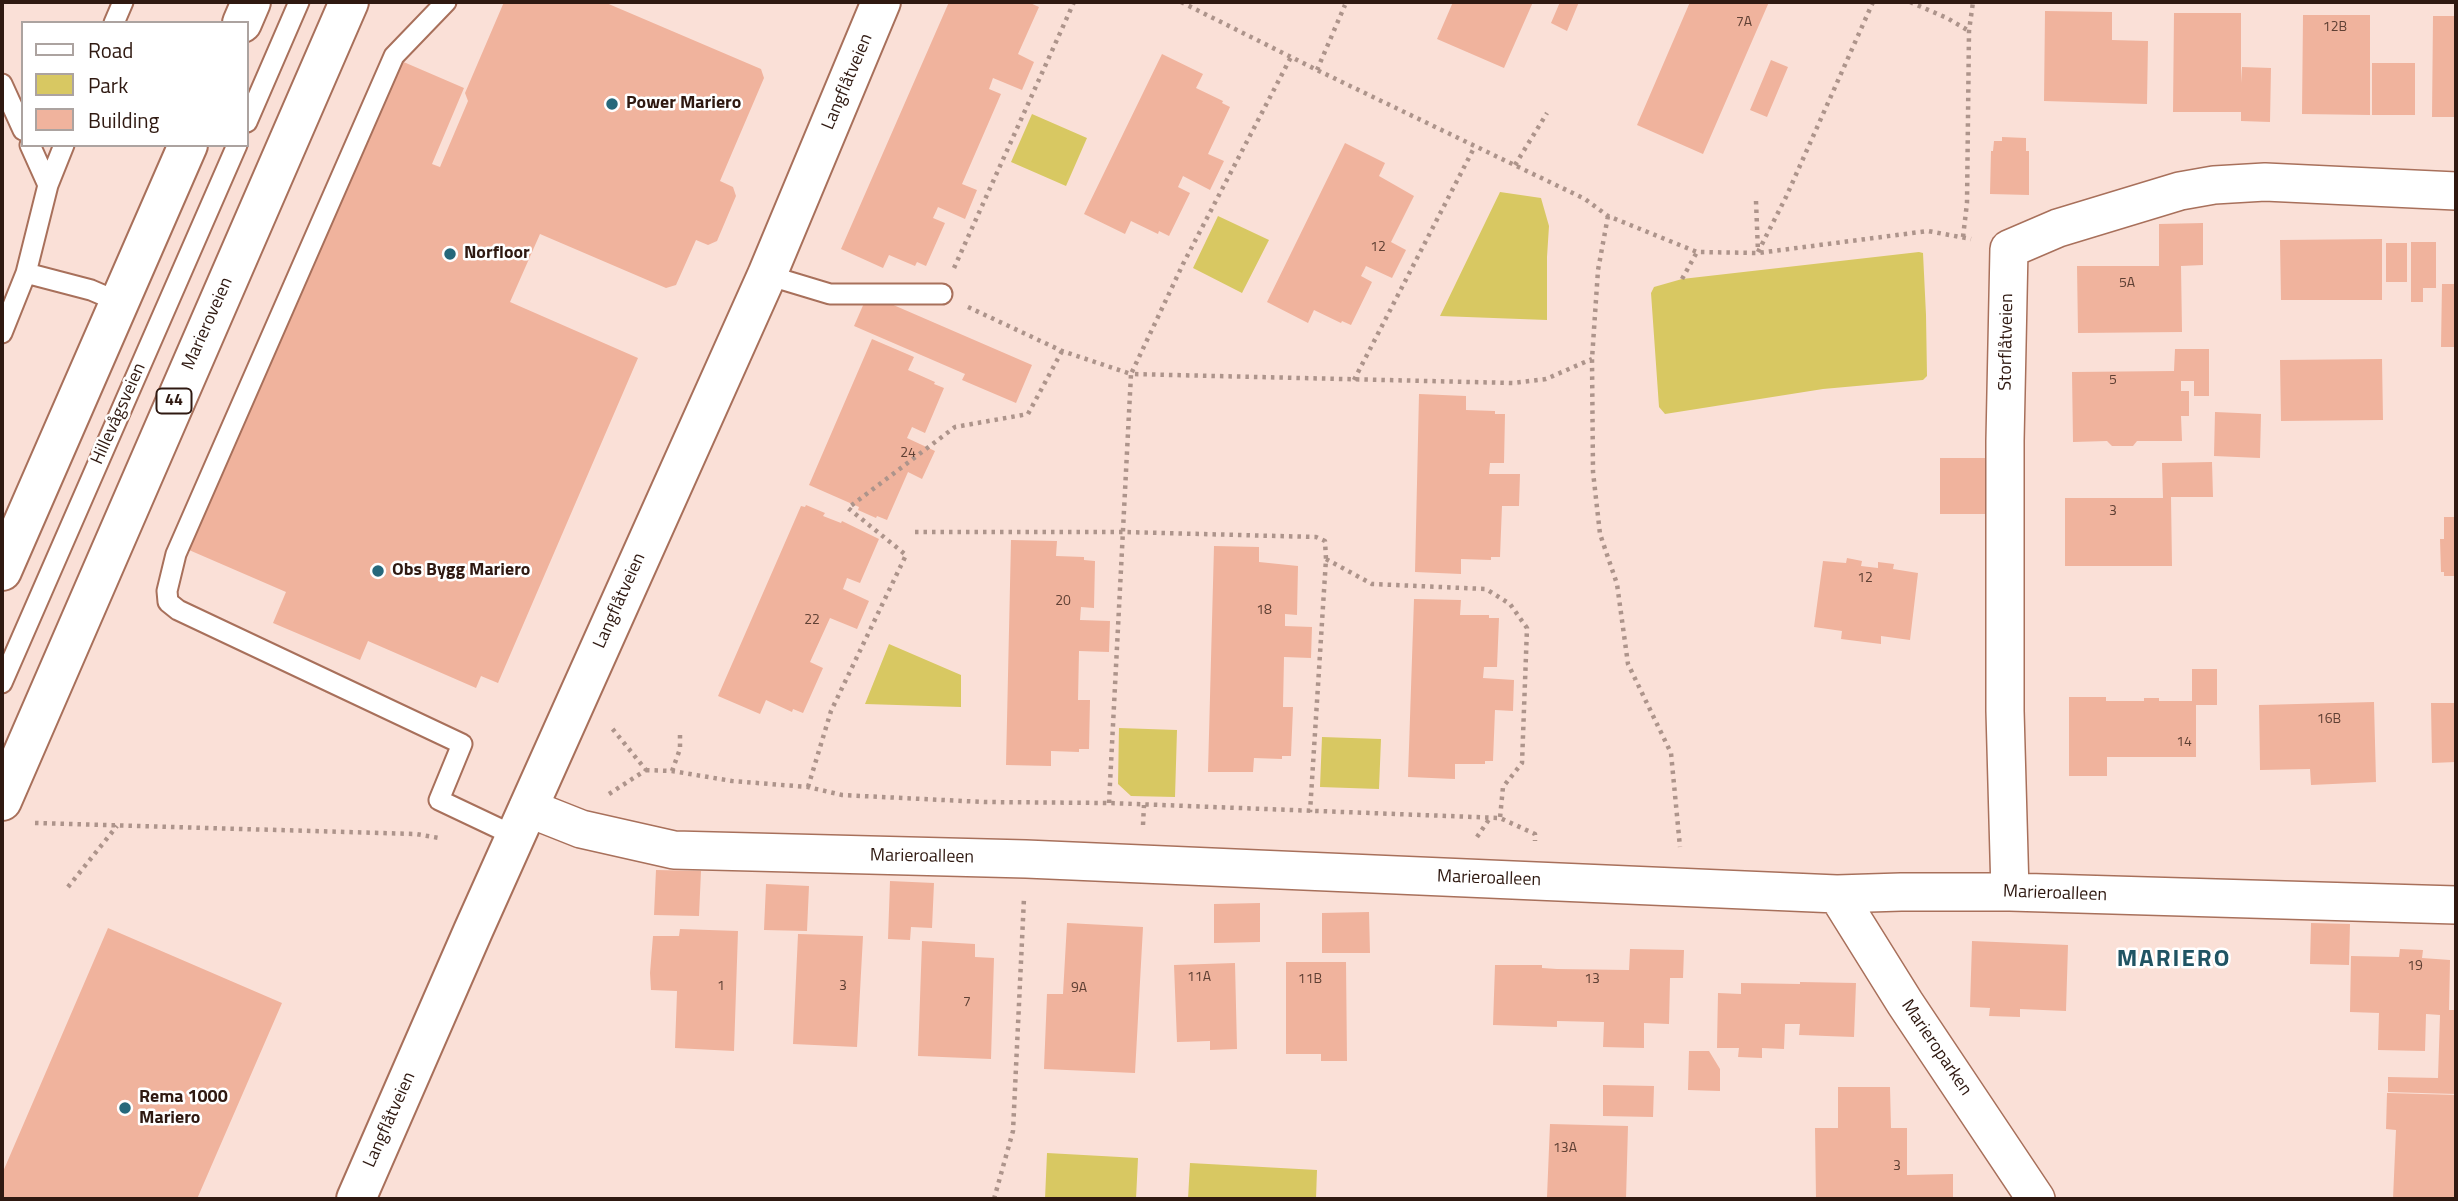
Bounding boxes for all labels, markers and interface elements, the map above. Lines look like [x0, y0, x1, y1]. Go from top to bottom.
house number: 7A [1736, 15, 1752, 31]
house number: 12B [2323, 20, 2347, 36]
legend [21, 21, 248, 147]
street label: Langflåtveien [818, 31, 878, 133]
text: Road [88, 34, 133, 66]
text: Park [88, 69, 128, 101]
place label: Power Mariero [626, 93, 741, 115]
marker: Power Mariero [604, 96, 620, 112]
text: Building [88, 104, 159, 136]
house number: 12 [1370, 240, 1386, 256]
place label: Norfloor [464, 243, 530, 265]
marker: Norfloor [442, 246, 458, 262]
street label: Marieroveien [178, 274, 238, 374]
house number: 5A [2119, 276, 2135, 292]
street label: Storflåtveien [1995, 293, 2019, 391]
street label: Hillevågsveien [87, 360, 151, 468]
house number: 5 [2109, 373, 2117, 389]
road number: 44 [156, 388, 192, 414]
house number: 24 [900, 446, 916, 462]
house number: 3 [2109, 504, 2117, 520]
street label: Langflåtveien [589, 550, 651, 652]
place label: Obs Bygg Mariero [392, 560, 530, 582]
marker: Obs Bygg Mariero [370, 563, 386, 579]
house number: 12 [1857, 571, 1873, 587]
house number: 20 [1055, 594, 1071, 610]
house number: 18 [1256, 603, 1272, 619]
house number: 22 [804, 613, 820, 629]
house number: 16B [2317, 712, 2341, 728]
house number: 14 [2176, 735, 2192, 751]
street label: Marieroalleen [870, 845, 974, 869]
street label: Marieroalleen [1437, 866, 1541, 892]
street label: Marieroalleen [2003, 881, 2107, 907]
district label: MARIERO [2118, 946, 2230, 974]
house number: 19 [2407, 959, 2423, 975]
house number: 11A [1187, 970, 1211, 986]
house number: 11B [1298, 972, 1322, 988]
house number: 13 [1584, 972, 1600, 988]
house number: 1 [717, 979, 725, 995]
house number: 3 [839, 979, 847, 995]
house number: 9A [1071, 981, 1087, 997]
house number: 7 [963, 995, 971, 1011]
street label: Marieroparken [1896, 996, 1976, 1100]
street label: Langflåtveien [359, 1069, 421, 1171]
place label: Rema 1000 Mariero [139, 1087, 228, 1130]
marker: Rema 1000 Mariero [117, 1100, 133, 1116]
house number: 13A [1553, 1141, 1577, 1157]
house number: 3 [1893, 1159, 1901, 1175]

